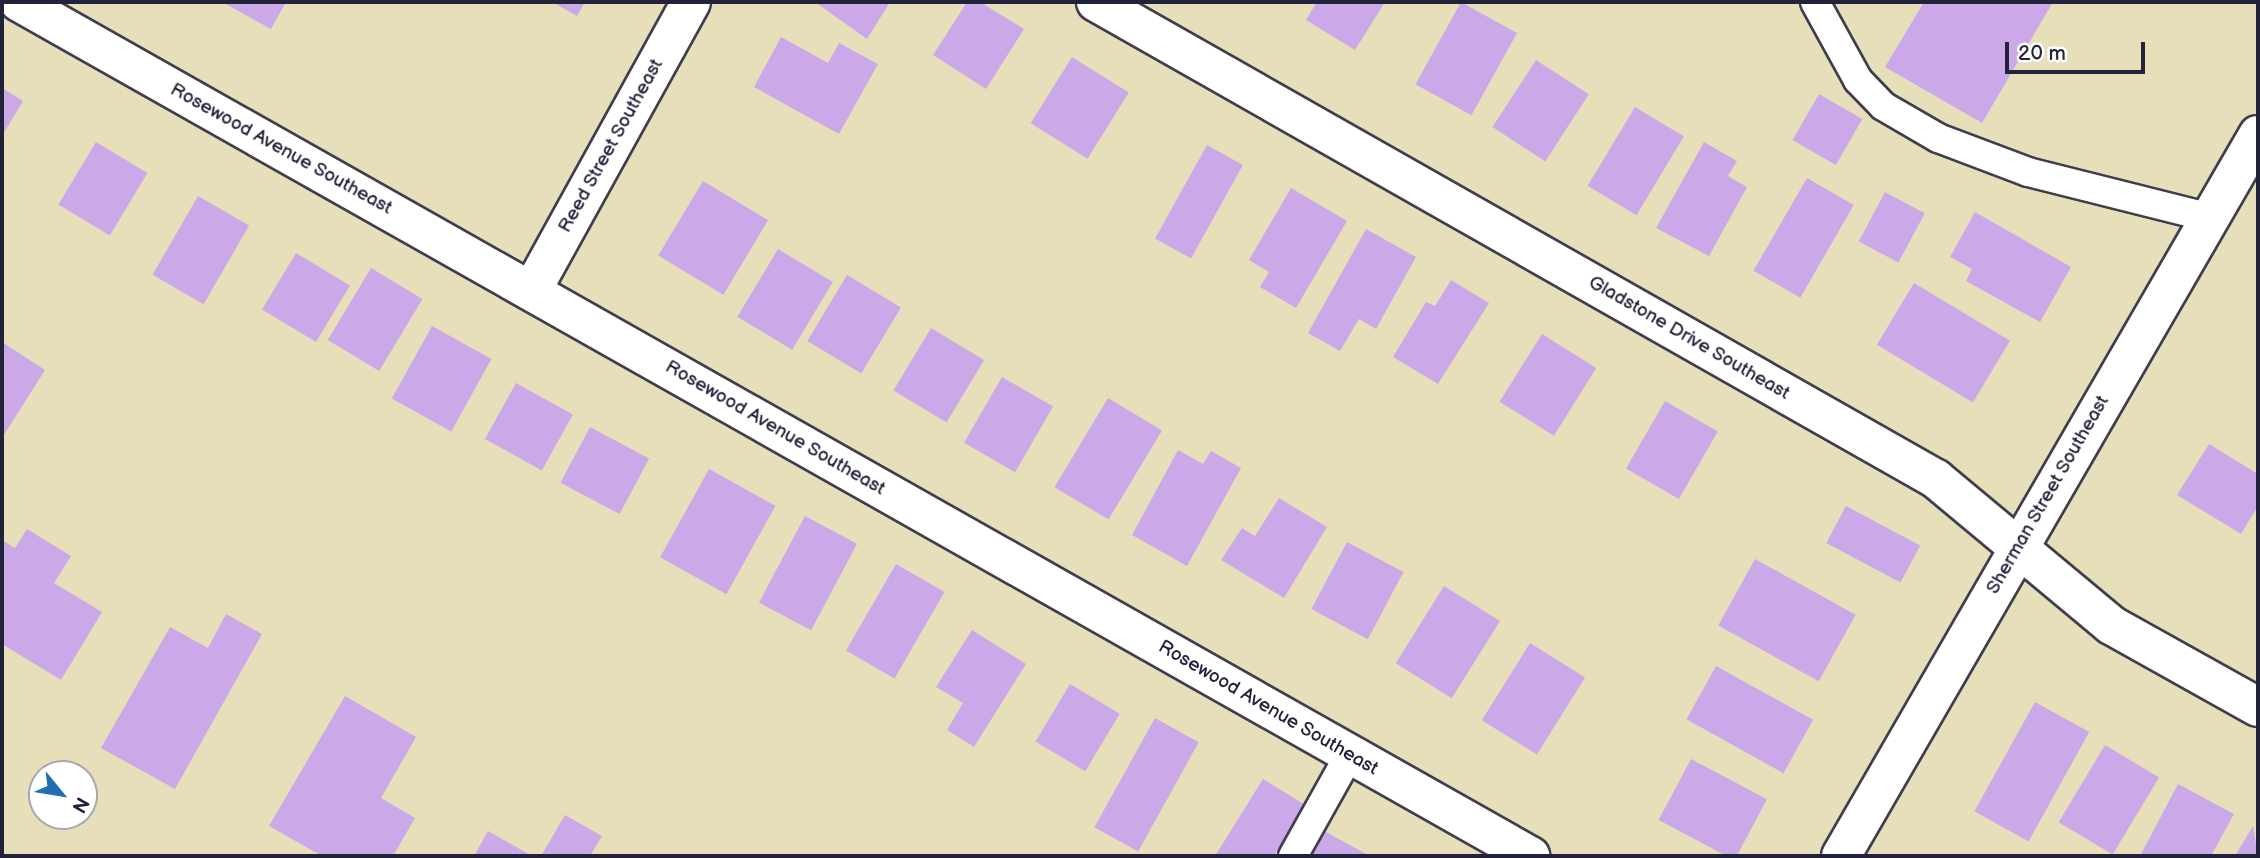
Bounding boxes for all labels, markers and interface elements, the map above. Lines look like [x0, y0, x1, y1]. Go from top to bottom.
scale bar [2008, 28, 2148, 72]
text: 20 m [2018, 41, 2066, 66]
street label: Reed Street Southeast [554, 55, 668, 237]
street label: Rosewood Avenue Southeast [166, 78, 396, 220]
street label: Gladstone Drive Southeast [1584, 271, 1794, 405]
street label: Rosewood Avenue Southeast [661, 356, 889, 500]
street label: Sherman Street Southeast [1982, 391, 2114, 599]
street label: Rosewood Avenue Southeast [1154, 636, 1382, 780]
north arrow [28, 760, 98, 830]
text: N [66, 793, 93, 817]

